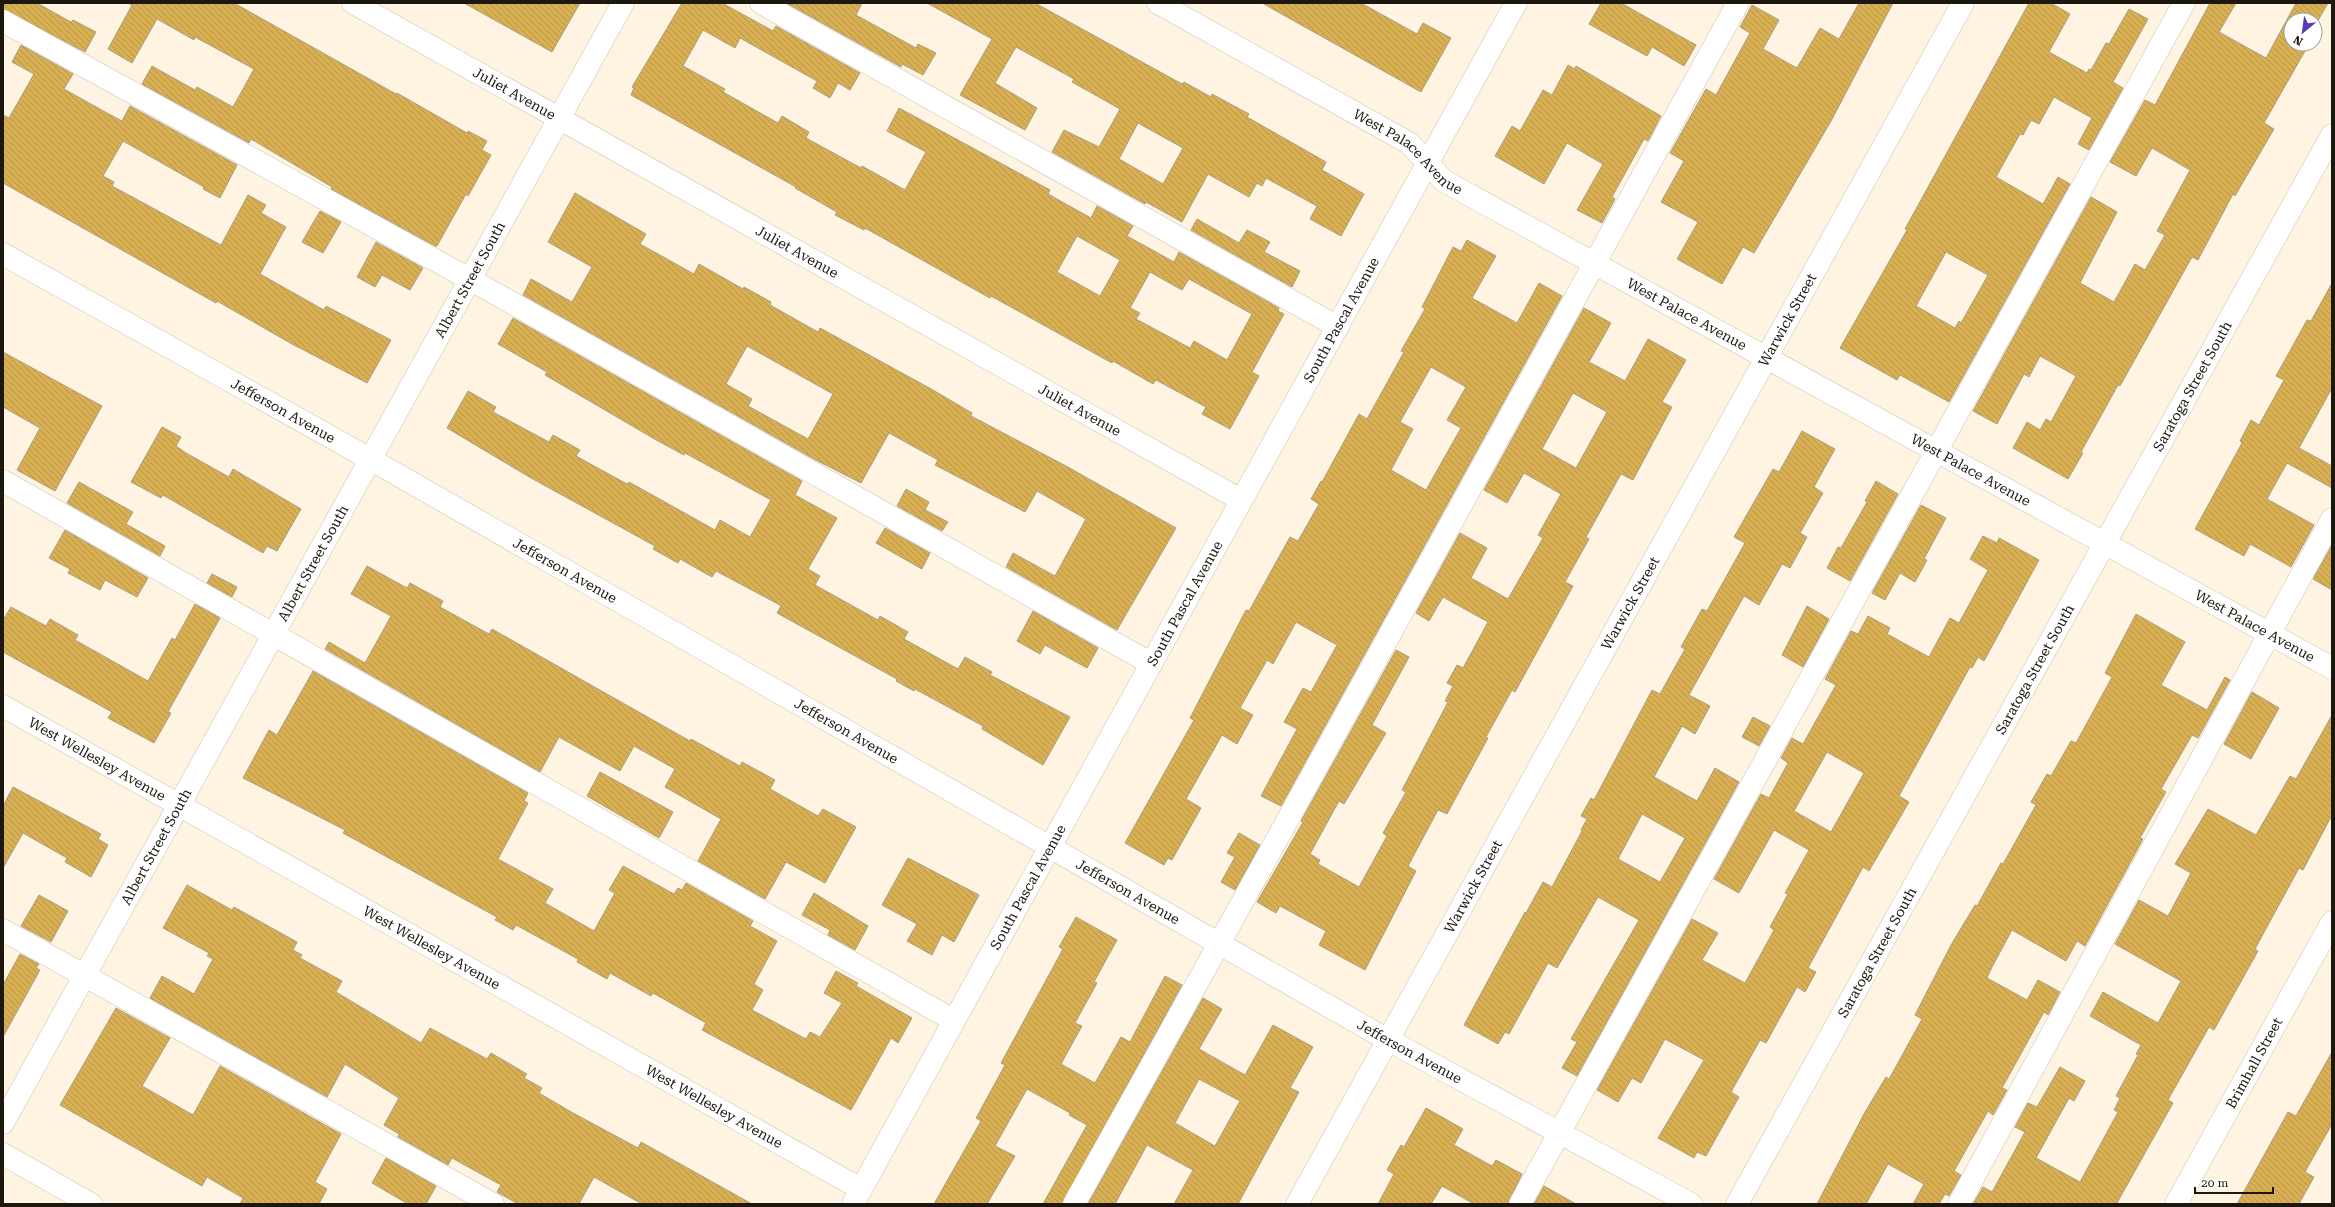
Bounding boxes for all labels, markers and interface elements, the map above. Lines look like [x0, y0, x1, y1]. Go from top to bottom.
north arrow [2283, 12, 2323, 52]
text: N [2291, 32, 2305, 48]
street label: Juliet Avenue [470, 64, 559, 123]
street label: West Palace Avenue [1351, 106, 1466, 198]
street label: Albert Street South [431, 219, 508, 340]
street label: Juliet Avenue [753, 222, 841, 281]
street label: South Pascal Avenue [1300, 254, 1382, 385]
street label: Warwick Street [1755, 271, 1819, 369]
street label: West Palace Avenue [1624, 275, 1750, 354]
street label: Saratoga Street South [2150, 318, 2235, 454]
street label: Jefferson Avenue [228, 375, 338, 446]
street label: Juliet Avenue [1036, 380, 1124, 439]
street label: West Palace Avenue [1908, 431, 2034, 509]
street label: Albert Street South [274, 502, 351, 624]
street label: Jefferson Avenue [510, 534, 620, 606]
street label: South Pascal Avenue [1144, 538, 1226, 669]
street label: Warwick Street [1598, 554, 1662, 652]
street label: West Palace Avenue [2192, 587, 2318, 665]
street label: Saratoga Street South [1992, 601, 2077, 737]
street label: Jefferson Avenue [792, 695, 901, 767]
street label: West Wellesley Avenue [26, 714, 169, 804]
street label: Albert Street South [118, 786, 195, 907]
street label: South Pascal Avenue [987, 821, 1069, 952]
street label: Warwick Street [1441, 837, 1505, 936]
street label: Jefferson Avenue [1073, 856, 1183, 928]
street label: Saratoga Street South [1834, 885, 1920, 1020]
street label: West Wellesley Avenue [360, 902, 503, 992]
street label: Brimhall Street [2222, 1015, 2285, 1111]
street label: Jefferson Avenue [1355, 1016, 1465, 1087]
street label: West Wellesley Avenue [643, 1061, 786, 1151]
scale bar [2195, 1169, 2273, 1195]
text: 20 m [2201, 1176, 2228, 1190]

